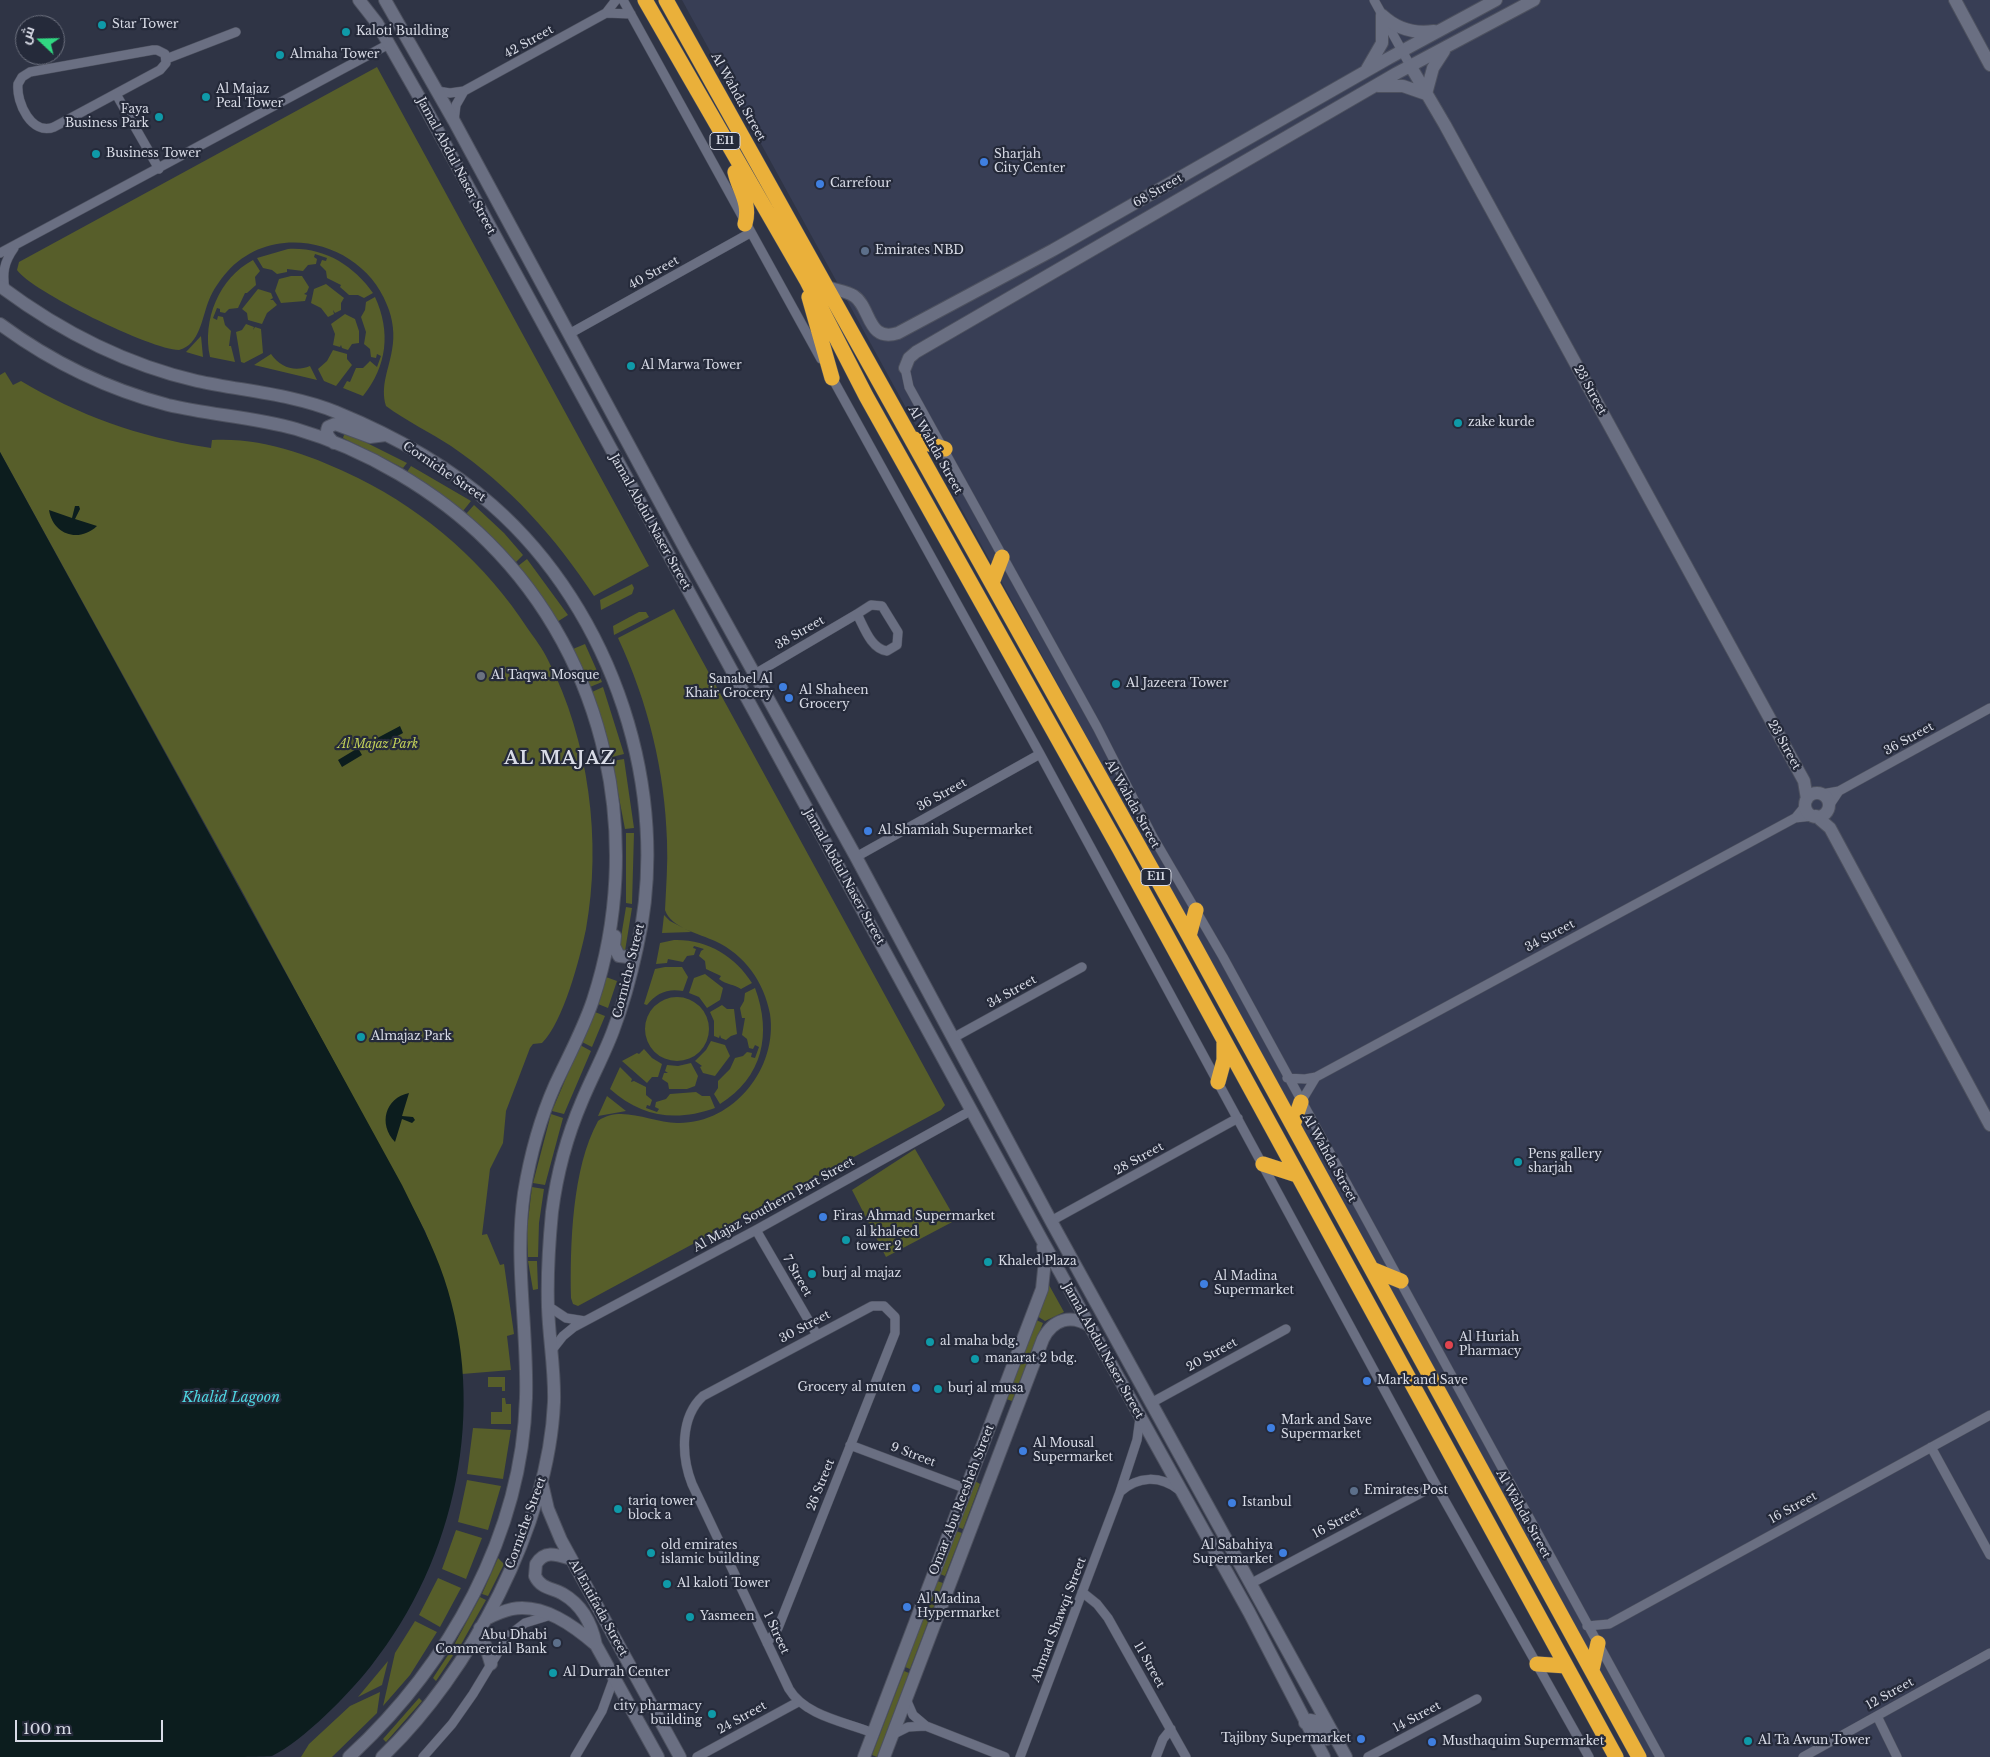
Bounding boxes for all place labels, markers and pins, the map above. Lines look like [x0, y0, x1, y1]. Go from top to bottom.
place label: Star Tower [112, 18, 179, 32]
marker: Star Tower [96, 19, 108, 31]
place label: Kaloti Building [356, 25, 449, 39]
marker: Kaloti Building [340, 26, 352, 38]
place label: Almaha Tower [290, 48, 380, 62]
marker: Almaha Tower [274, 49, 286, 61]
place label: Al Majaz Peal Tower [216, 83, 283, 111]
marker: Al Majaz Peal Tower [200, 91, 212, 103]
place label: Faya Business Park [65, 103, 149, 131]
marker: Faya Business Park [153, 111, 165, 123]
place label: Business Tower [106, 147, 201, 161]
marker: Business Tower [90, 148, 102, 160]
place label: Sharjah City Center [994, 148, 1065, 176]
marker: Sharjah City Center [978, 156, 990, 168]
place label: Carrefour [830, 177, 891, 191]
marker: Carrefour [814, 178, 826, 190]
place label: Emirates NBD [875, 244, 964, 258]
marker: Emirates NBD [859, 245, 871, 257]
place label: Al Marwa Tower [641, 359, 742, 373]
marker: Al Marwa Tower [625, 360, 637, 372]
place label: zake kurde [1468, 416, 1535, 430]
marker: zake kurde [1452, 417, 1464, 429]
place label: Al Taqwa Mosque [491, 669, 599, 683]
marker: Al Taqwa Mosque [475, 670, 487, 682]
place label: Sanabel Al Khair Grocery [685, 673, 773, 701]
place label: Al Jazeera Tower [1126, 677, 1228, 691]
marker: Al Jazeera Tower [1110, 678, 1122, 690]
marker: Sanabel Al Khair Grocery [777, 681, 789, 693]
place label: Al Shaheen Grocery [799, 684, 869, 712]
marker: Al Shaheen Grocery [783, 692, 795, 704]
place label: Al Shamiah Supermarket [878, 824, 1033, 838]
marker: Al Shamiah Supermarket [862, 825, 874, 837]
place label: Almajaz Park [371, 1030, 452, 1044]
marker: Almajaz Park [355, 1031, 367, 1043]
place label: Pens gallery sharjah [1528, 1148, 1602, 1176]
marker: Pens gallery sharjah [1512, 1156, 1524, 1168]
place label: Firas Ahmad Supermarket [833, 1210, 995, 1224]
marker: Firas Ahmad Supermarket [817, 1211, 829, 1223]
place label: al khaleed tower 2 [856, 1226, 918, 1254]
marker: al khaleed tower 2 [840, 1234, 852, 1246]
place label: Khaled Plaza [998, 1255, 1077, 1269]
marker: Khaled Plaza [982, 1256, 994, 1268]
place label: burj al majaz [822, 1267, 901, 1281]
marker: burj al majaz [806, 1268, 818, 1280]
place label: Al Madina Supermarket [1214, 1270, 1294, 1298]
marker: Al Madina Supermarket [1198, 1278, 1210, 1290]
place label: Al Huriah Pharmacy [1459, 1331, 1521, 1359]
place label: al maha bdg. [940, 1335, 1018, 1349]
marker: al maha bdg. [924, 1336, 936, 1348]
marker: Al Huriah Pharmacy [1443, 1339, 1455, 1351]
place label: manarat 2 bdg. [985, 1352, 1077, 1366]
marker: manarat 2 bdg. [969, 1353, 981, 1365]
place label: Mark and Save [1377, 1374, 1468, 1388]
marker: Mark and Save [1361, 1375, 1373, 1387]
place label: Grocery al muten [797, 1381, 906, 1395]
marker: Grocery al muten [910, 1382, 922, 1394]
place label: burj al musa [948, 1382, 1024, 1396]
marker: burj al musa [932, 1383, 944, 1395]
place label: Mark and Save Supermarket [1281, 1414, 1372, 1442]
marker: Mark and Save Supermarket [1265, 1422, 1277, 1434]
place label: Al Mousal Supermarket [1033, 1437, 1113, 1465]
marker: Al Mousal Supermarket [1017, 1445, 1029, 1457]
place label: Emirates Post [1364, 1484, 1448, 1498]
marker: Emirates Post [1348, 1485, 1360, 1497]
place label: tariq tower block a [628, 1495, 695, 1523]
place label: Istanbul [1242, 1496, 1292, 1510]
marker: Istanbul [1226, 1497, 1238, 1509]
marker: tariq tower block a [612, 1503, 624, 1515]
place label: old emirates islamic building [661, 1539, 759, 1567]
place label: Al Sabahiya Supermarket [1193, 1539, 1273, 1567]
marker: old emirates islamic building [645, 1547, 657, 1559]
marker: Al Sabahiya Supermarket [1277, 1547, 1289, 1559]
place label: Al kaloti Tower [677, 1577, 770, 1591]
marker: Al kaloti Tower [661, 1578, 673, 1590]
place label: Al Madina Hypermarket [917, 1593, 1000, 1621]
marker: Al Madina Hypermarket [901, 1601, 913, 1613]
place label: Yasmeen [700, 1610, 755, 1624]
marker: Yasmeen [684, 1611, 696, 1623]
place label: Abu Dhabi Commercial Bank [435, 1629, 547, 1657]
marker: Abu Dhabi Commercial Bank [551, 1637, 563, 1649]
place label: Al Durrah Center [563, 1666, 670, 1680]
marker: Al Durrah Center [547, 1667, 559, 1679]
place label: city pharmacy building [613, 1700, 702, 1728]
marker: city pharmacy building [706, 1708, 718, 1720]
place label: Tajibny Supermarket [1221, 1732, 1351, 1746]
marker: Tajibny Supermarket [1355, 1733, 1367, 1745]
place label: Al Ta Awun Tower [1758, 1734, 1870, 1748]
place label: Musthaquim Supermarket [1442, 1735, 1604, 1749]
marker: Al Ta Awun Tower [1742, 1735, 1754, 1747]
marker: Musthaquim Supermarket [1426, 1736, 1438, 1748]

